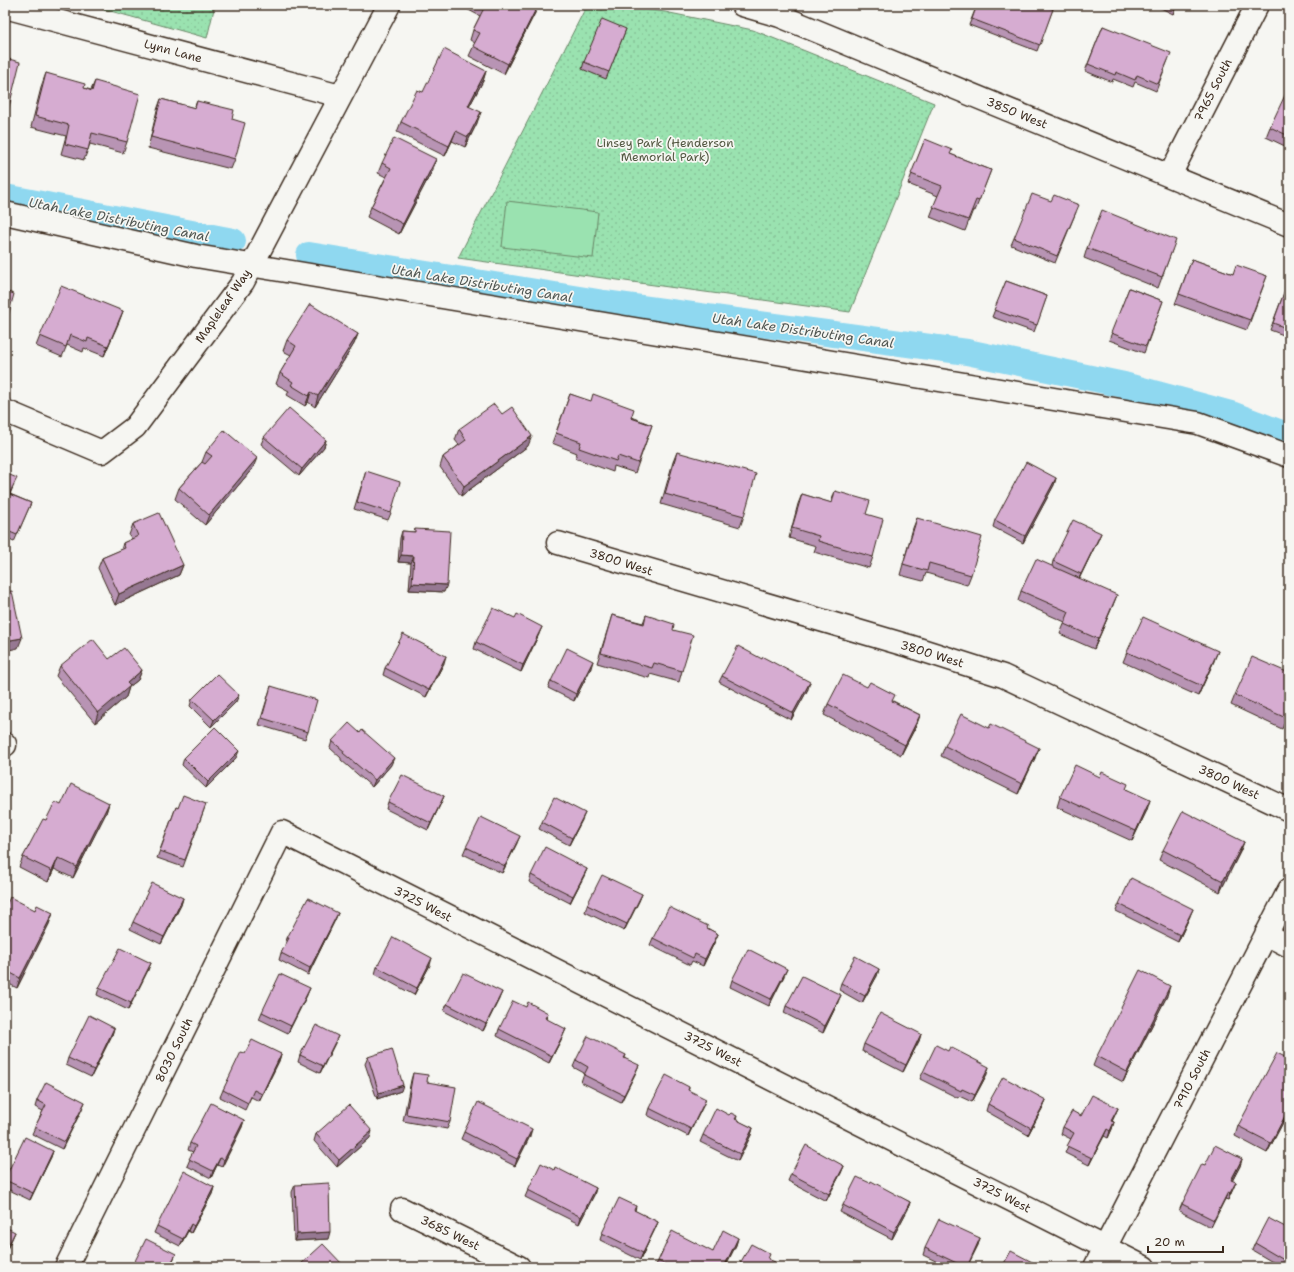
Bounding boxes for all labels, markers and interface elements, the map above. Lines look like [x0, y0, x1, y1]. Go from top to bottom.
street label: Lynn Lane [142, 36, 204, 67]
street label: 7965 South [1190, 56, 1236, 124]
street label: 3850 West [984, 93, 1050, 133]
park label: Linsey Park (Henderson Memorial Park) [597, 135, 733, 165]
water label: Utah Lake Distributing Canal [27, 194, 210, 245]
water label: Utah Lake Distributing Canal [390, 261, 574, 306]
street label: Mapleleaf Way [191, 266, 255, 346]
water label: Utah Lake Distributing Canal [711, 309, 895, 352]
street label: 3800 West [587, 545, 655, 579]
street label: 3800 West [898, 637, 966, 671]
street label: 3800 West [1196, 761, 1262, 803]
street label: 3725 West [391, 883, 455, 925]
street label: 8030 South [152, 1015, 196, 1085]
street label: 3725 West [681, 1028, 745, 1070]
street label: 7910 South [1170, 1046, 1214, 1112]
street label: 3725 West [970, 1174, 1034, 1216]
street label: 3685 West [418, 1212, 482, 1254]
scale bar [1148, 1228, 1223, 1254]
text: 20 m [1154, 1234, 1185, 1250]

